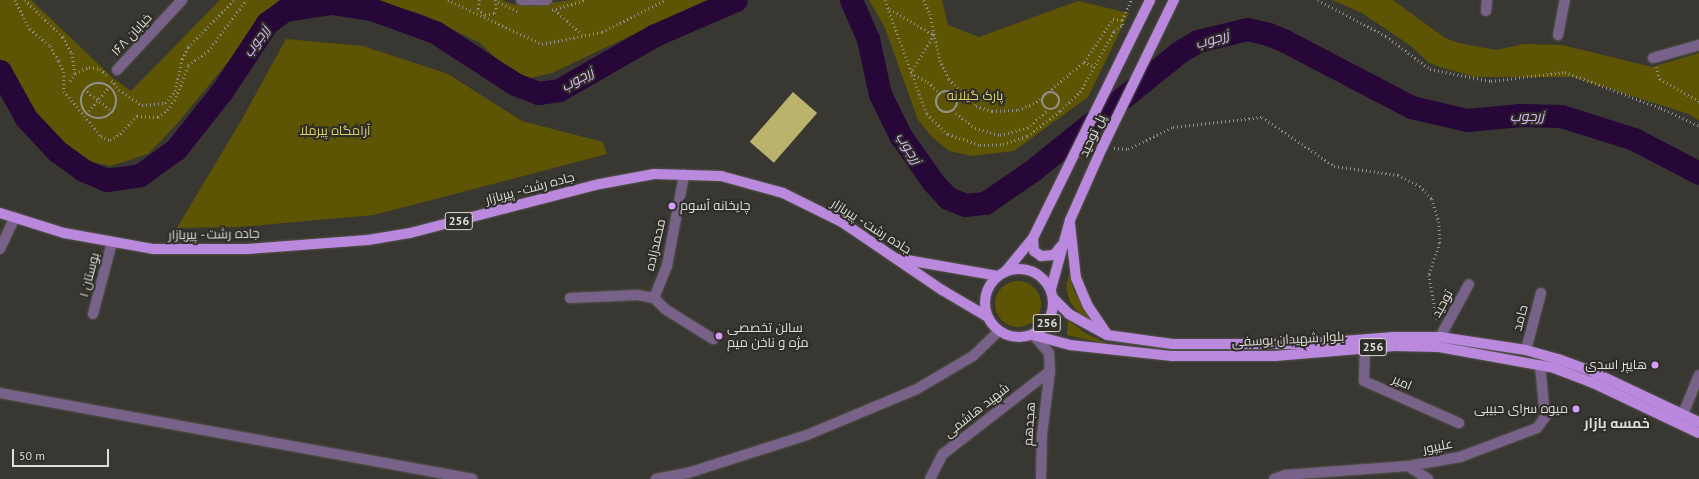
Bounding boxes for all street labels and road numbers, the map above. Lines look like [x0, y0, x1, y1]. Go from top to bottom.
street label: خیابان ۱۶۸ [108, 10, 156, 60]
street label: پل توحید [1076, 112, 1110, 160]
street label: جاده رشت - پیربازار [483, 169, 577, 209]
street label: جاده رشت - پیربازار [827, 196, 915, 258]
road number: 256 [444, 211, 474, 231]
street label: محمدزاده [642, 218, 670, 272]
street label: جاده رشت - پیربازار [167, 226, 261, 244]
street label: بوستان ۱ [77, 251, 103, 299]
street label: توحید [1429, 288, 1457, 320]
street label: حامد [1510, 303, 1532, 333]
road number: 256 [1032, 313, 1062, 333]
street label: بلوار شهیدان یوسفی [1231, 329, 1345, 351]
road number: 256 [1358, 337, 1388, 357]
street label: امیر [1390, 372, 1414, 394]
street label: شهید هاشمی [941, 381, 1013, 441]
street label: هجدهم [1021, 401, 1039, 447]
street label: علیپور [1422, 436, 1454, 458]

